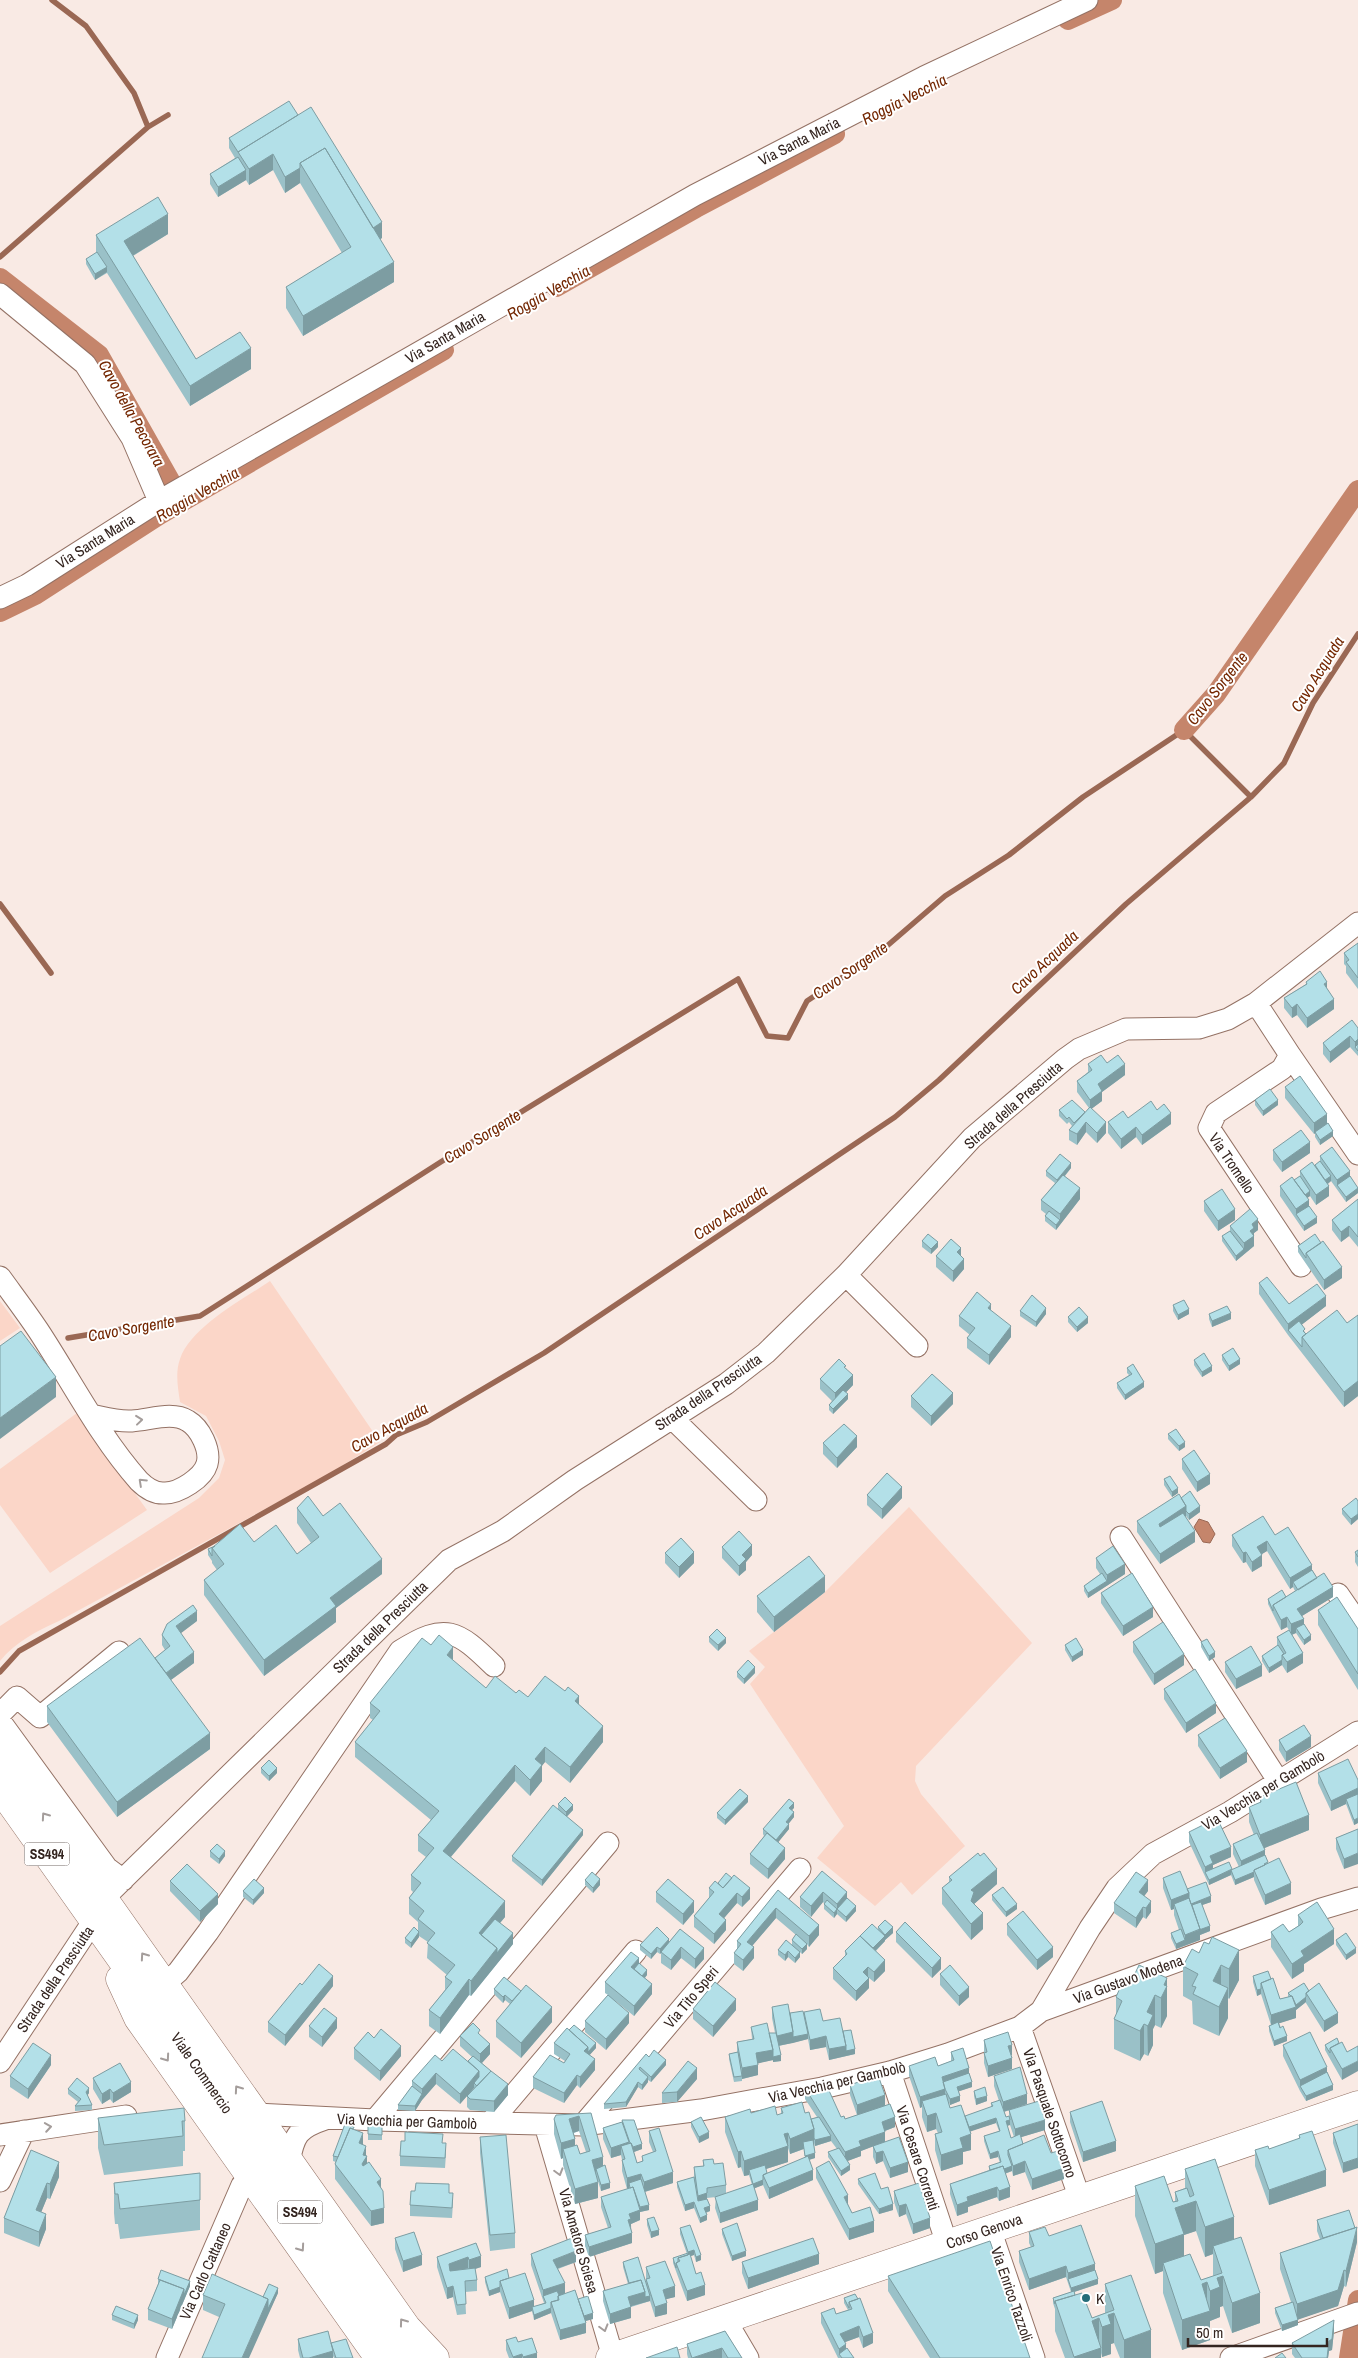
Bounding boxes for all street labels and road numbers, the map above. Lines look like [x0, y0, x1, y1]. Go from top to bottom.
street label: Via Santa Maria [755, 111, 843, 170]
street label: Via Santa Maria [401, 306, 489, 368]
street label: Via Santa Maria [52, 509, 138, 573]
street label: Strada della Presciutta [959, 1056, 1067, 1154]
street label: Via Tromello [1204, 1129, 1260, 1198]
street label: Strada della Presciutta [651, 1348, 766, 1436]
street label: Strada della Presciutta [328, 1576, 432, 1678]
street label: Via Vecchia per Gambolò [1198, 1745, 1329, 1835]
road number: SS494 [24, 1842, 70, 1866]
street label: Strada della Presciutta [11, 1921, 99, 2036]
street label: Via Gustavo Modena [1070, 1949, 1186, 2009]
street label: Via Tito Speri [659, 1961, 723, 2033]
street label: Viale Commercio [166, 2028, 238, 2118]
street label: Via Pasquale Sottocorno [1018, 2045, 1082, 2181]
street label: Via Vecchia per Gambolò [766, 2056, 908, 2108]
street label: Via Cesare Correnti [891, 2103, 945, 2213]
street label: Via Vecchia per Gambolò [337, 2108, 477, 2134]
street label: Via Amatore Sciesa [554, 2186, 604, 2296]
road number: SS494 [278, 2200, 322, 2224]
street label: Corso Genova [943, 2208, 1025, 2254]
street label: Via Carlo Cattaneo [174, 2219, 236, 2323]
street label: Via Enrico Tazzoli [986, 2244, 1038, 2344]

